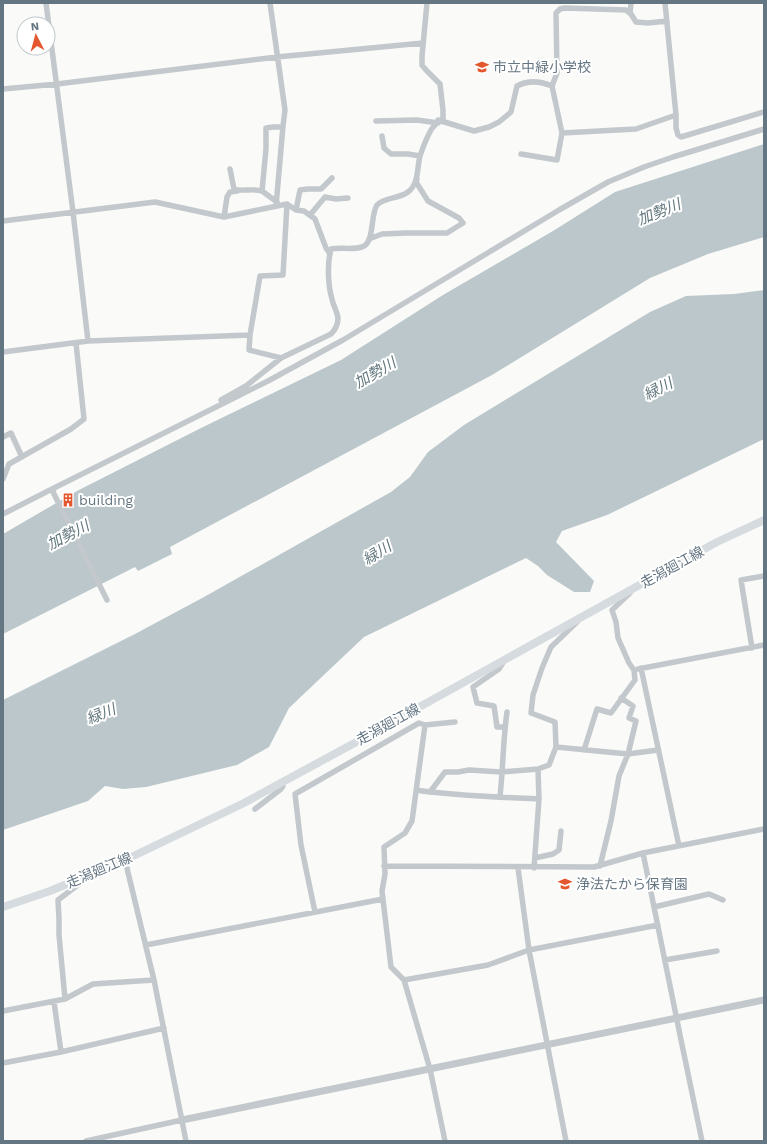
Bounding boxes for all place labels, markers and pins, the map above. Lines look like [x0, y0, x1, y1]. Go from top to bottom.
school or university icon: 市立中緑小学校 [474, 59, 490, 75]
place label: 市立中緑小学校 [493, 59, 591, 75]
building icon: building [60, 492, 76, 508]
place label: building [79, 492, 134, 508]
school or university icon: 浄法たから保育園 [557, 876, 573, 892]
place label: 浄法たから保育園 [576, 876, 688, 892]

